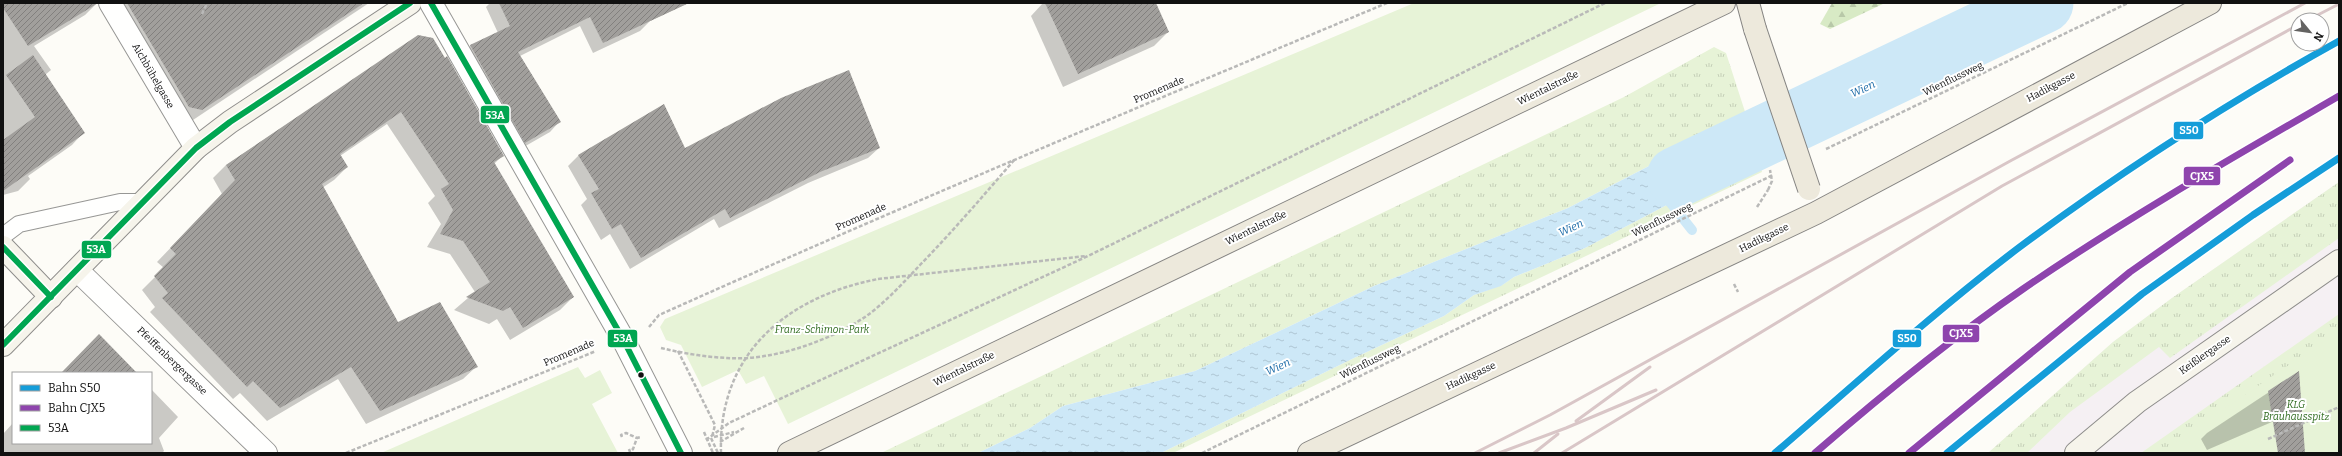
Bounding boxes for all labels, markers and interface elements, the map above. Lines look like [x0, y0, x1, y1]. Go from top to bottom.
north arrow [2290, 12, 2330, 52]
text: N [2310, 30, 2326, 44]
street label: Aichbühelgasse [129, 41, 177, 111]
street label: Wienflussweg [1921, 59, 1985, 99]
street label: Wientalstraße [1516, 68, 1580, 108]
street label: Hadikgasse [2025, 69, 2077, 105]
street label: Promenade [1132, 74, 1186, 106]
water label: Wien [1849, 78, 1878, 100]
line badge: 53A [480, 105, 510, 124]
text: 53A [485, 109, 505, 122]
line badge: S50 [2173, 121, 2204, 140]
text: S50 [2179, 124, 2199, 137]
line badge: CJX5 [2183, 166, 2221, 186]
text: CJX5 [2190, 170, 2214, 183]
street label: Wienflussweg [1630, 200, 1694, 240]
street label: Promenade [834, 201, 888, 233]
street label: Wientalstraße [1224, 208, 1288, 248]
water label: Wien [1557, 217, 1586, 239]
street label: Hadikgasse [1737, 221, 1791, 255]
line badge: 53A [81, 240, 112, 259]
text: 53A [86, 243, 106, 256]
street label: Pfeiffenbergergasse [134, 324, 210, 398]
park label: Franz-Schimon-Park [775, 324, 870, 336]
line badge: CJX5 [1942, 324, 1980, 343]
text: CJX5 [1949, 327, 1973, 340]
line badge: 53A [607, 329, 638, 348]
line badge: S50 [1892, 329, 1922, 348]
text: 53A [613, 332, 633, 345]
text: S50 [1897, 332, 1917, 345]
street label: Keißlergasse [2177, 333, 2233, 377]
street label: Promenade [542, 337, 596, 369]
street label: Wienflussweg [1338, 342, 1402, 382]
street label: Wientalstraße [932, 349, 996, 389]
water label: Wien [1264, 356, 1293, 378]
street label: Hadikgasse [1444, 359, 1498, 393]
unlabelled marker [636, 370, 646, 380]
legend [12, 372, 152, 444]
text: Bahn S50 [48, 381, 101, 395]
park label: KLG Bräuhausspitz [2263, 399, 2329, 423]
text: Bahn CJX5 [48, 401, 105, 415]
text: 53A [48, 421, 69, 435]

